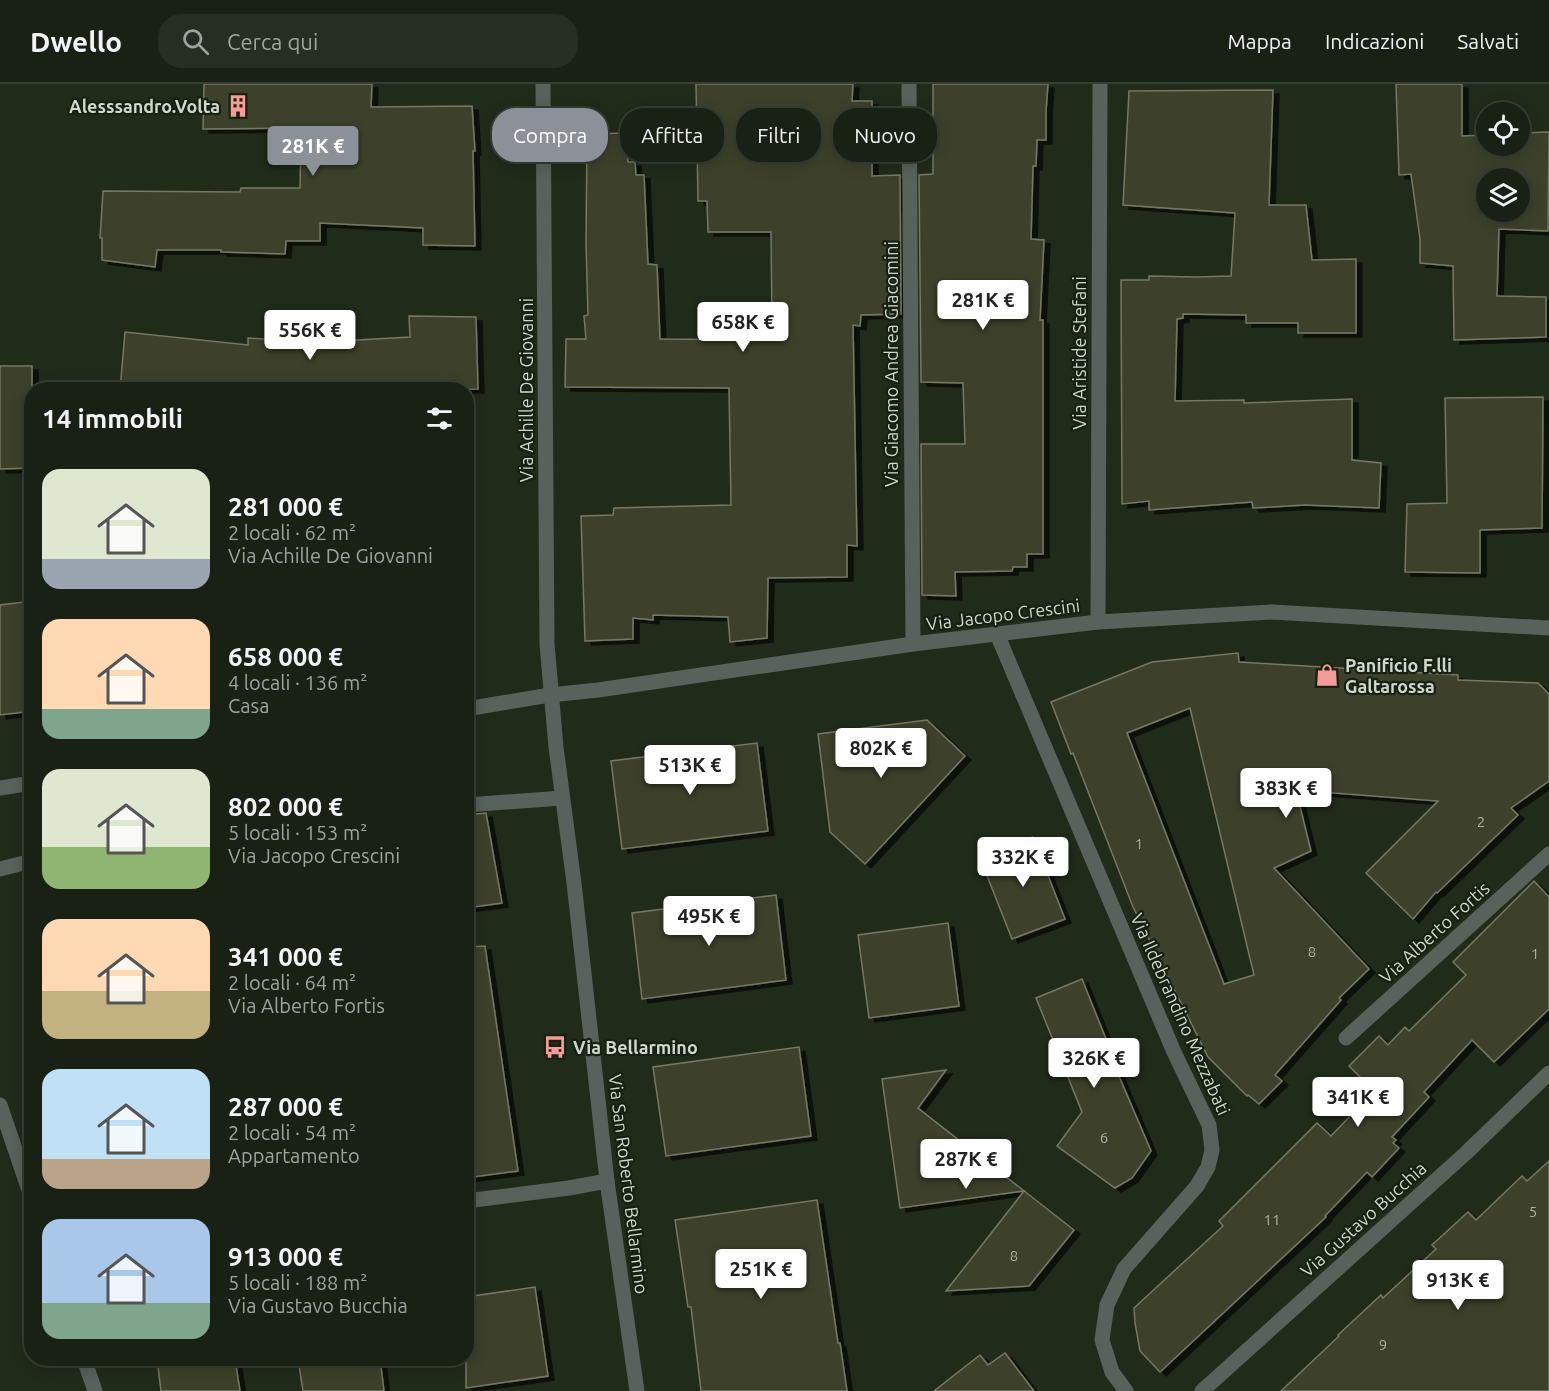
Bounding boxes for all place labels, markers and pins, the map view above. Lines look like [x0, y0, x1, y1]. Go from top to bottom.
building icon: Alesssandro.Volta [225, 93, 251, 119]
place label: Alesssandro.Volta [69, 96, 220, 116]
pin: 281K € [264, 126, 362, 177]
pin: 281K € [934, 280, 1032, 331]
pin: 658K € [694, 302, 792, 353]
pin: 556K € [261, 310, 359, 361]
place label: Panificio F.lli Galtarossa [1345, 655, 1452, 696]
shop icon: Panificio F.lli Galtarossa [1314, 662, 1340, 688]
pin: 802K € [832, 728, 930, 779]
pin: 513K € [641, 745, 739, 796]
pin: 383K € [1237, 768, 1335, 819]
pin: 332K € [974, 837, 1072, 888]
pin: 495K € [660, 896, 758, 947]
bus stop icon: Via Bellarmino [542, 1034, 568, 1060]
place label: Via Bellarmino [573, 1037, 698, 1057]
pin: 326K € [1045, 1038, 1143, 1089]
pin: 341K € [1309, 1077, 1407, 1128]
pin: 287K € [917, 1139, 1015, 1190]
pin: 251K € [712, 1249, 810, 1300]
pin: 913K € [1409, 1260, 1507, 1311]

